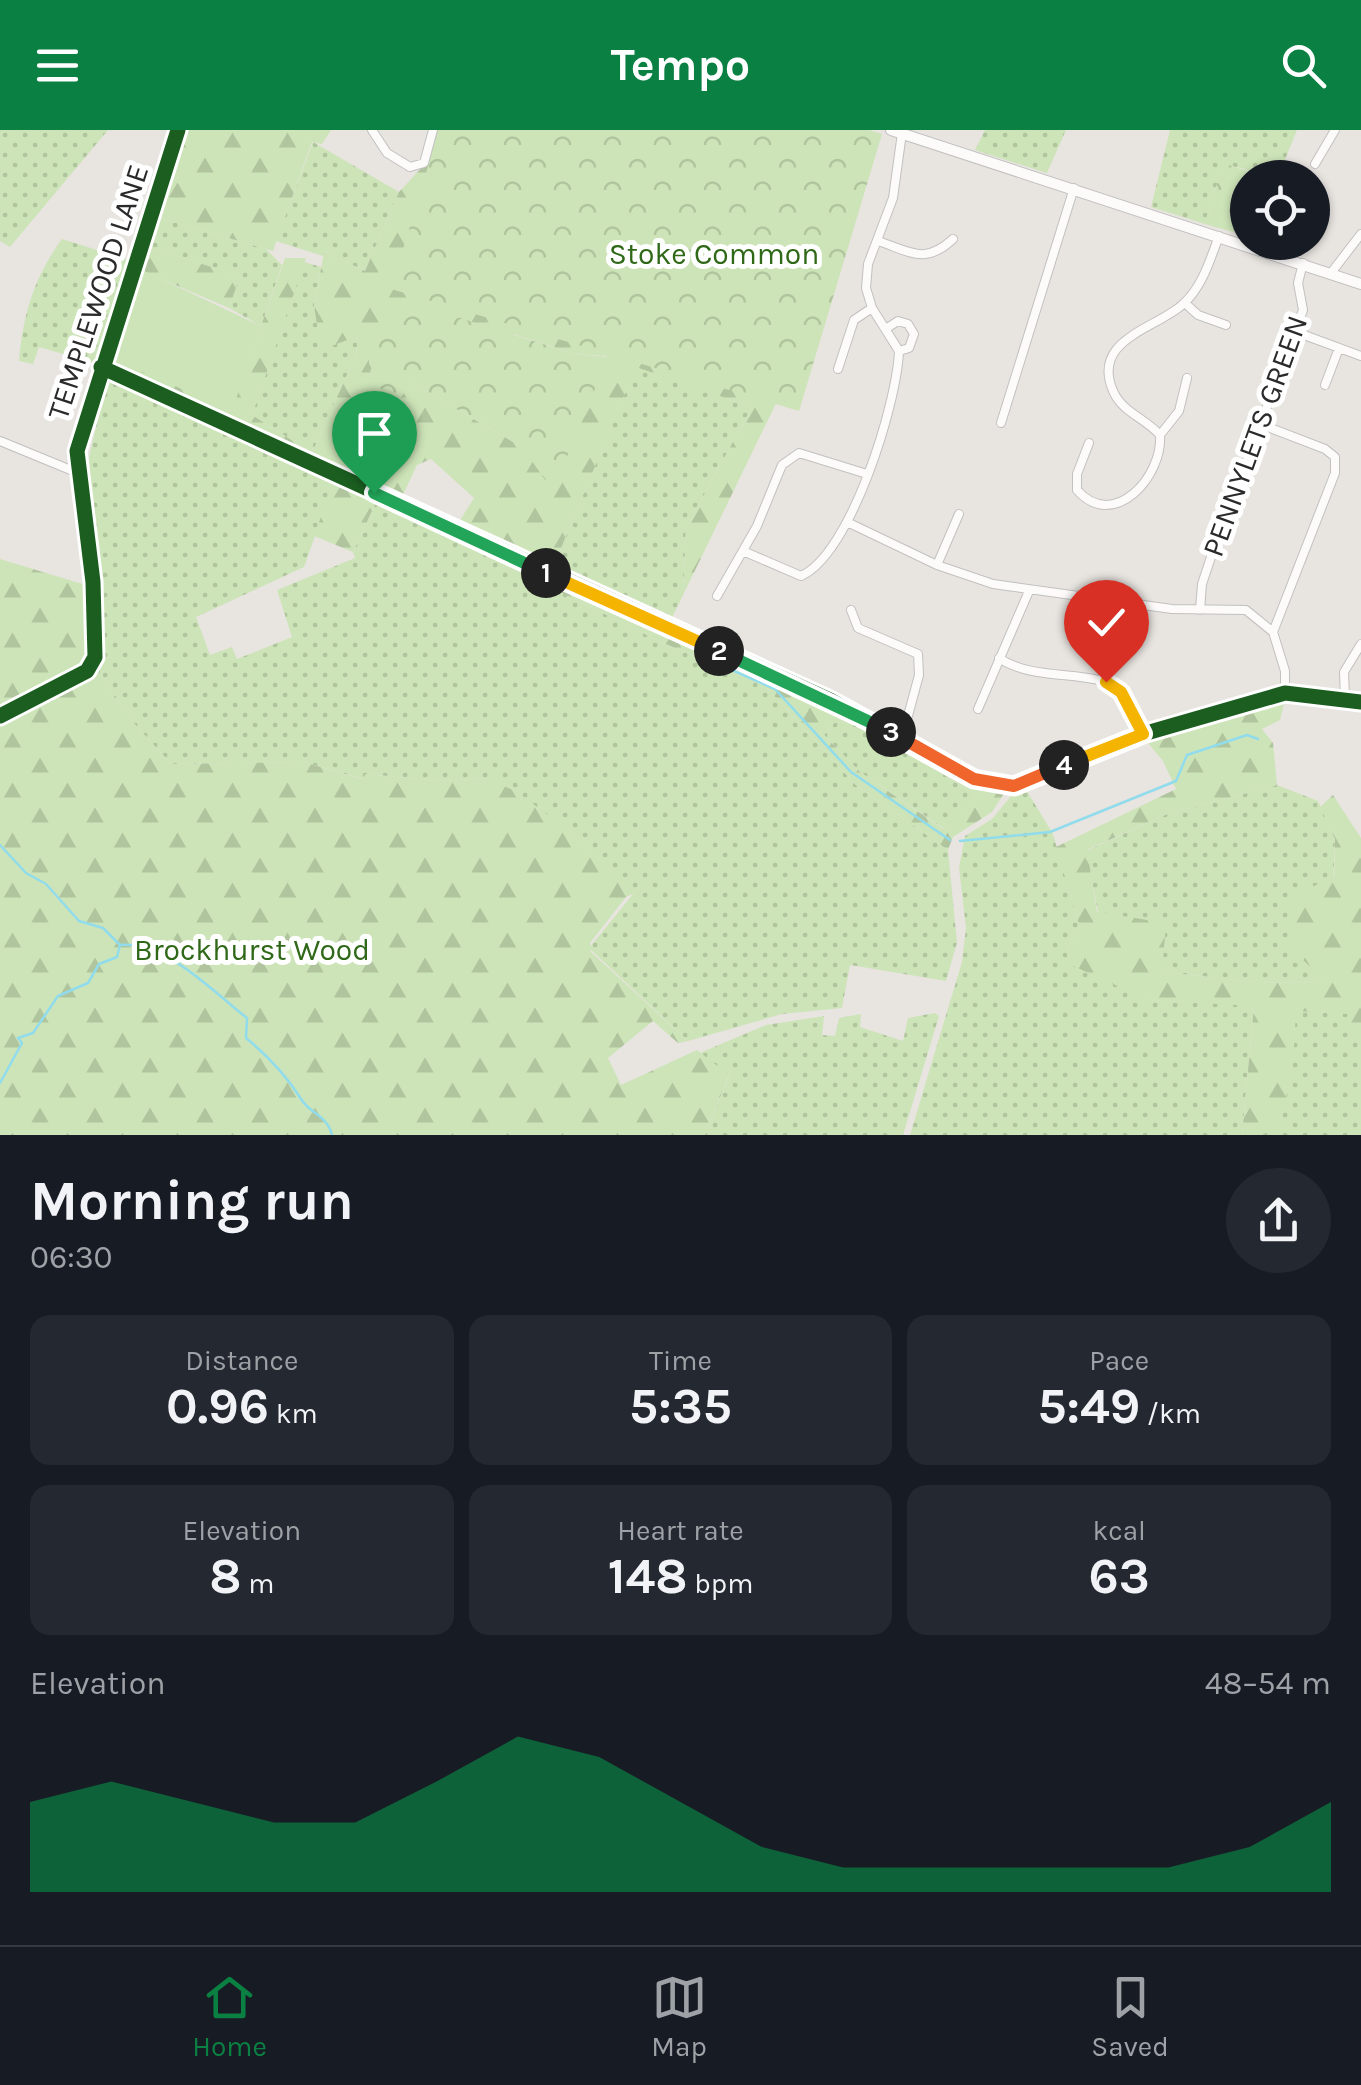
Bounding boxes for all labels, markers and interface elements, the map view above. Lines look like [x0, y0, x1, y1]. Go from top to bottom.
icon: menu [30, 38, 85, 93]
icon: search [1276, 38, 1331, 93]
text: Tempo [611, 39, 750, 91]
street label: TEMPLEWOOD LANE [40, 160, 156, 424]
map controls [1230, 160, 1330, 260]
button: locate [1230, 160, 1330, 260]
park label: Stoke Common [609, 236, 819, 272]
street label: PENNYLETS GREEN [1195, 310, 1315, 562]
pin [332, 391, 417, 494]
icon: arrive [347, 406, 402, 461]
pin: 1 [521, 548, 571, 598]
text: 1 [541, 556, 551, 589]
pin [1064, 580, 1149, 683]
icon: check [1079, 595, 1134, 650]
pin: 2 [694, 626, 744, 676]
text: 2 [711, 634, 727, 667]
pin: 3 [866, 707, 916, 757]
text: 3 [882, 715, 900, 748]
pin: 4 [1039, 740, 1089, 790]
text: 4 [1056, 748, 1072, 781]
park label: Brockhurst Wood [134, 932, 370, 968]
button: share [1226, 1168, 1331, 1273]
text: Morning run [30, 1169, 354, 1233]
text: 06:30 [30, 1239, 113, 1276]
text: Distance [185, 1344, 298, 1377]
text: Time [649, 1344, 712, 1377]
text: Pace [1089, 1344, 1149, 1377]
text: 0.96 [166, 1377, 269, 1436]
text: 5:35 [629, 1377, 732, 1436]
text: 5:49 [1037, 1377, 1140, 1436]
text: km [269, 1397, 318, 1430]
text: /km [1140, 1397, 1201, 1430]
text: Elevation [183, 1514, 301, 1547]
text: Heart rate [617, 1514, 744, 1547]
text: kcal [1092, 1514, 1146, 1547]
text: 8 [209, 1547, 242, 1606]
text: 148 [608, 1547, 688, 1606]
text: 63 [1088, 1547, 1150, 1606]
text: m [242, 1567, 274, 1600]
text: bpm [688, 1567, 753, 1600]
text: Elevation [30, 1665, 165, 1702]
text: 48–54 m [1205, 1665, 1331, 1702]
tab: Home [192, 1970, 267, 2063]
tab: Map [651, 1970, 707, 2063]
tab: Saved [1091, 1970, 1169, 2063]

